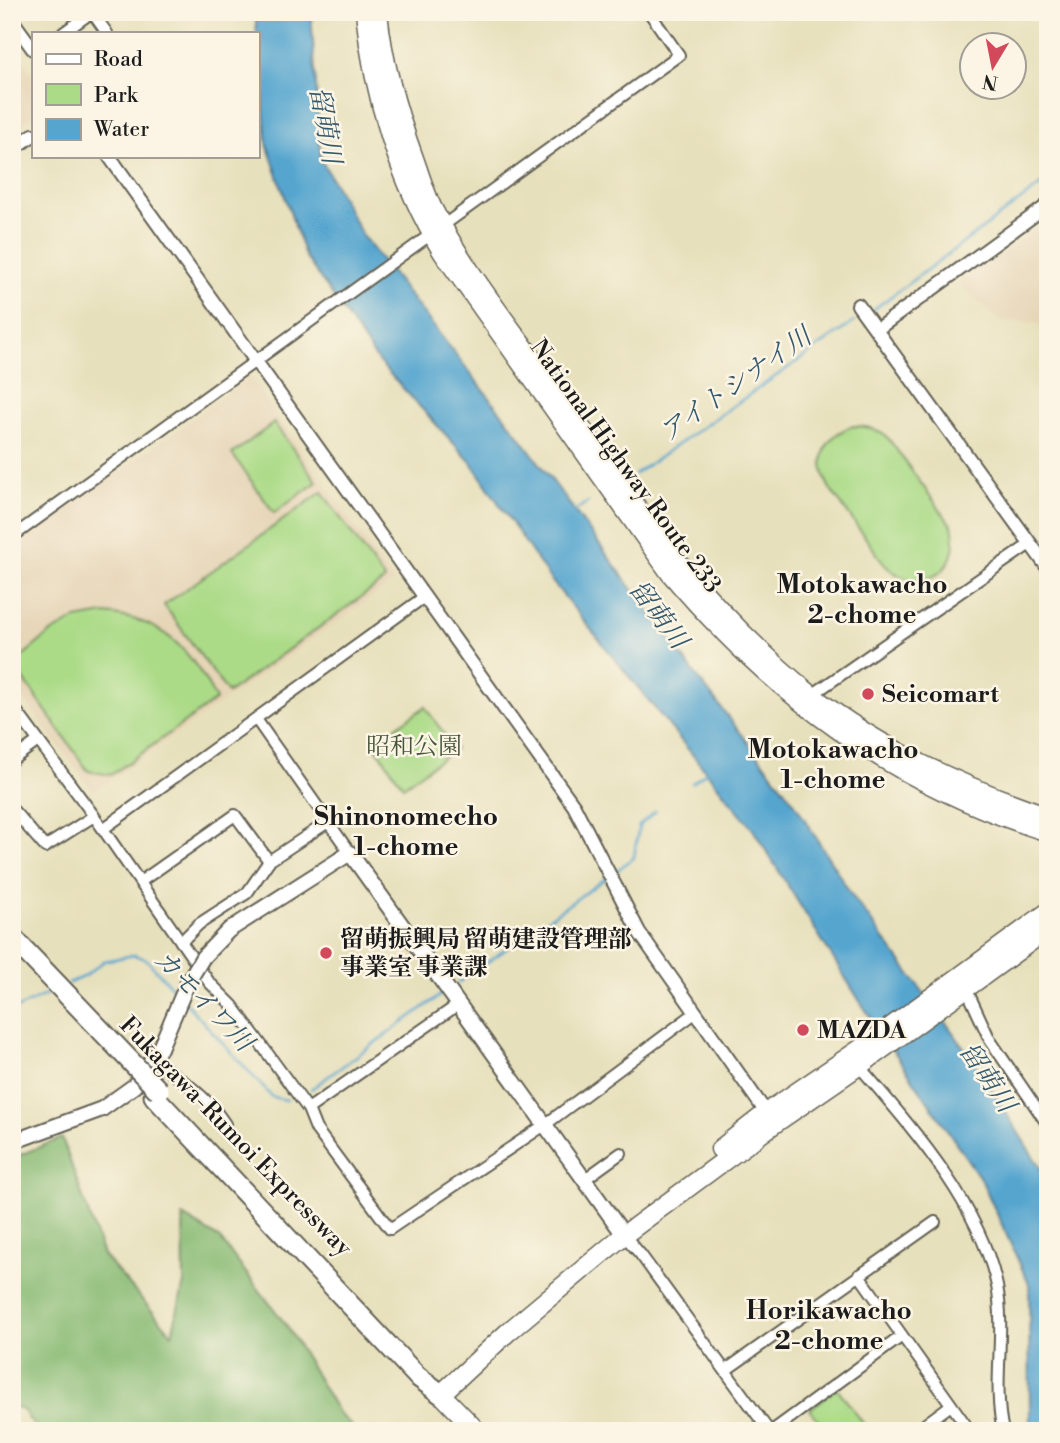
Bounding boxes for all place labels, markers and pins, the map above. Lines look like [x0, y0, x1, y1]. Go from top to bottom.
place label: Seicomart [882, 680, 999, 710]
marker: Seicomart [860, 686, 876, 702]
place label: 留萌振興局 留萌建設管理部 事業室 事業課 [340, 925, 632, 983]
marker: 留萌振興局 留萌建設管理部 事業室 事業課 [318, 945, 334, 961]
place label: MAZDA [817, 1016, 907, 1046]
marker: MAZDA [795, 1022, 811, 1038]

